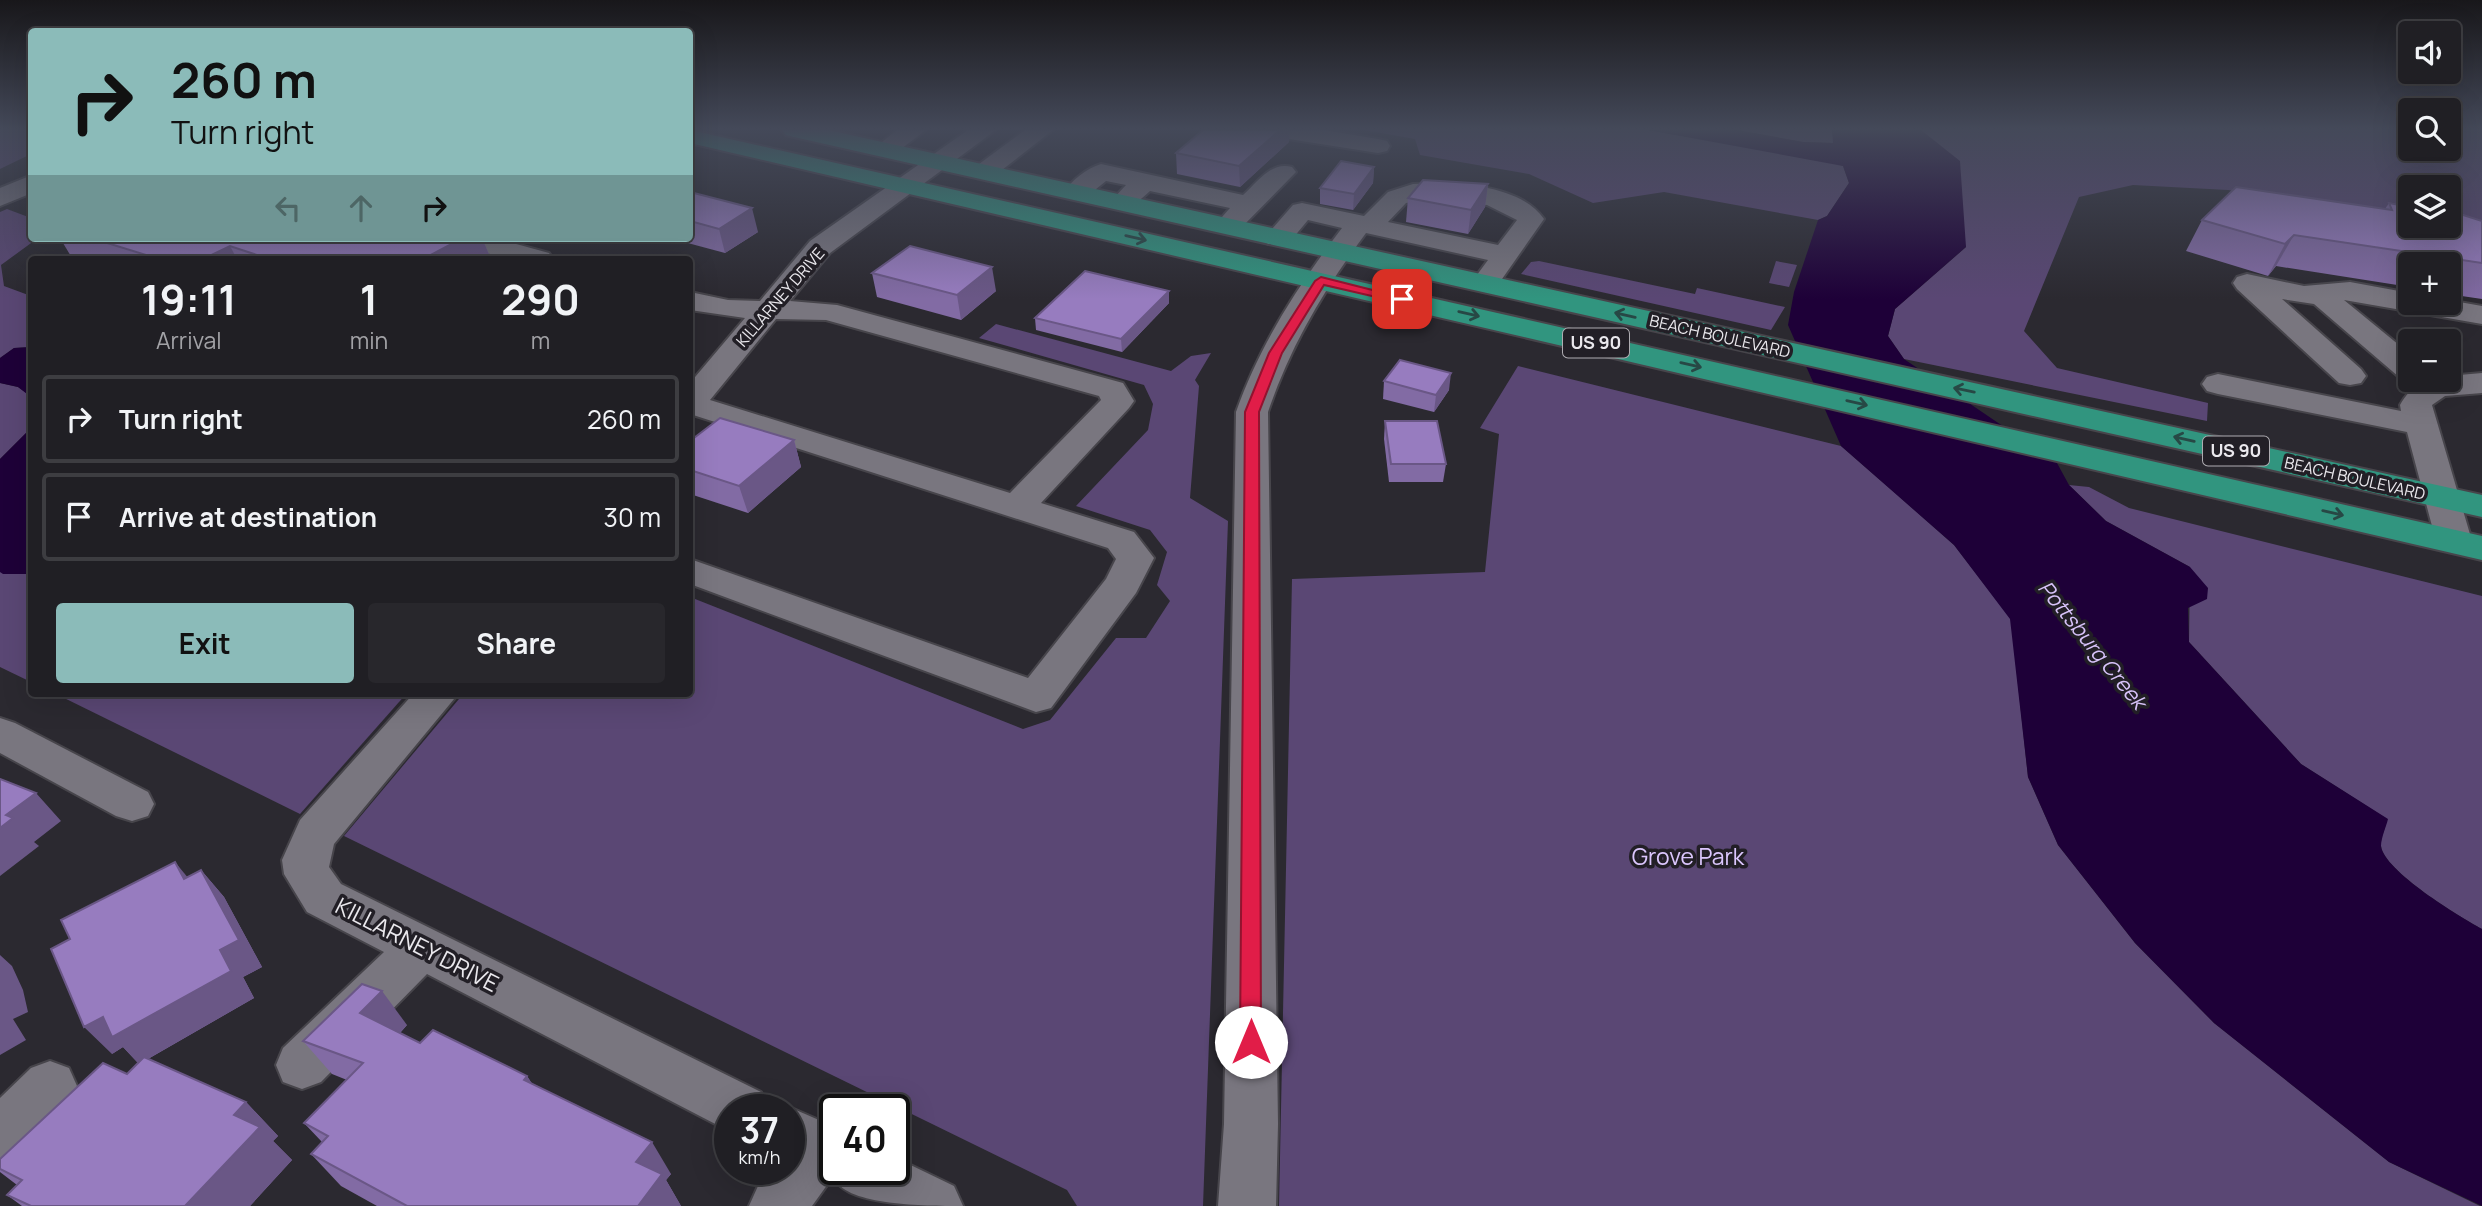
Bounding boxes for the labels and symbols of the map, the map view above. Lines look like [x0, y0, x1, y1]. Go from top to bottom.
one-way arrow [1124, 232, 1147, 246]
street label: KILLARNEY DRIVE [731, 243, 829, 351]
pin [1372, 269, 1432, 329]
one-way arrow [1614, 307, 1637, 321]
one-way arrow [1457, 308, 1480, 322]
street label: BEACH BOULEVARD [1647, 309, 1793, 363]
road number: US 90 [1563, 328, 1629, 358]
one-way arrow [1679, 359, 1702, 372]
one-way arrow [1953, 382, 1976, 396]
one-way arrow [1845, 397, 1868, 410]
one-way arrow [2173, 432, 2196, 445]
road number: US 90 [2203, 436, 2269, 466]
street label: BEACH BOULEVARD [2282, 451, 2428, 505]
one-way arrow [2321, 507, 2344, 520]
water label: Pottsburg Creek [2032, 574, 2155, 716]
park label: Grove Park [1632, 840, 1745, 872]
street label: KILLARNEY DRIVE [330, 889, 505, 999]
position arrow [1214, 1005, 1288, 1079]
speed limit sign: 40 [819, 1094, 910, 1185]

